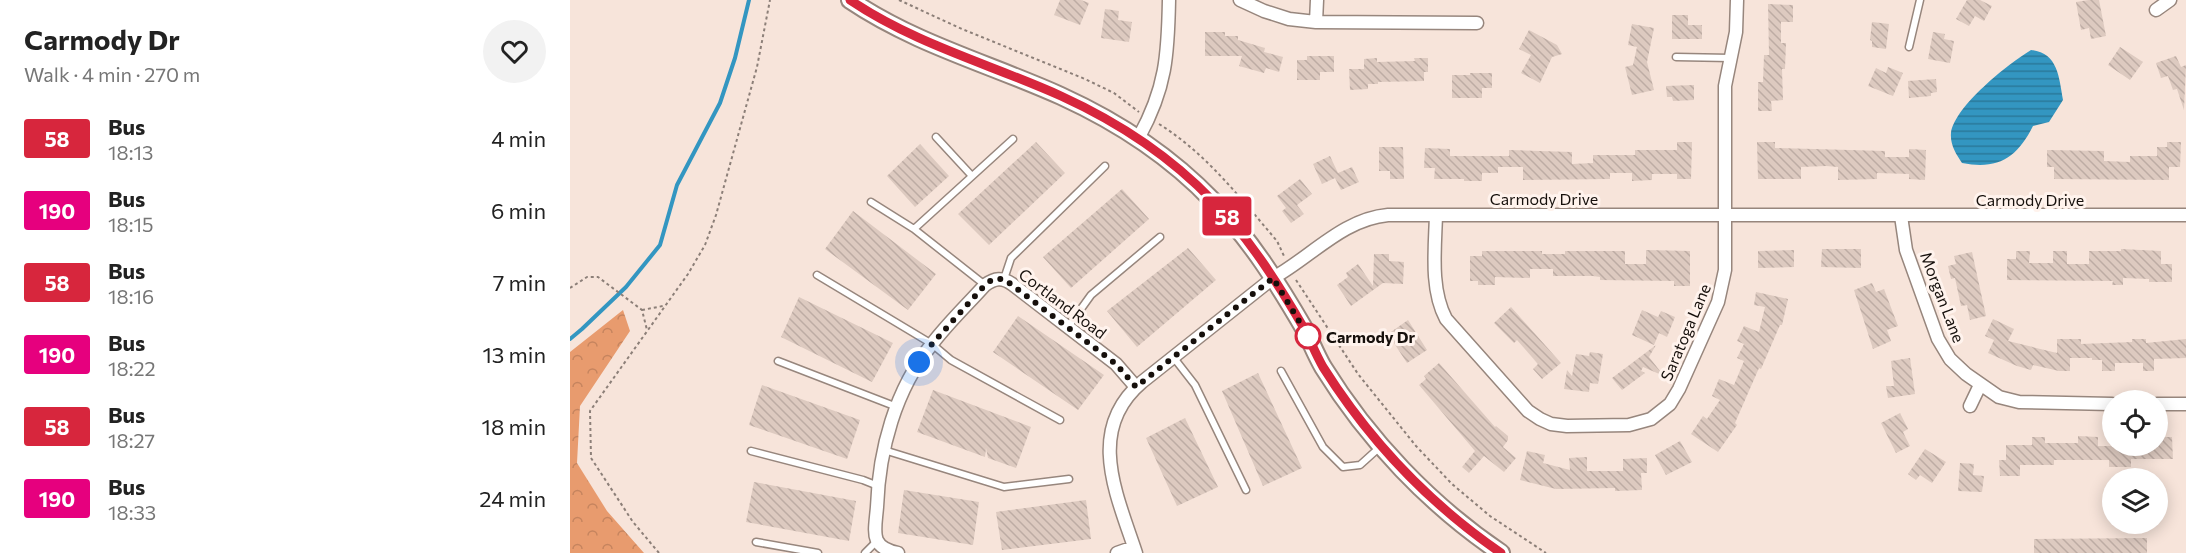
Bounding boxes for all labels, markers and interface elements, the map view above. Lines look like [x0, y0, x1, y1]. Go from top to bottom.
button: heart [483, 20, 546, 83]
text: Carmody Dr [24, 22, 180, 56]
text: Walk · 4 min · 270 m [24, 62, 200, 86]
text: Bus [108, 113, 145, 140]
text: 4 min [491, 125, 546, 152]
text: 58 [44, 126, 70, 151]
text: 18:13 [108, 140, 153, 164]
text: Bus [108, 185, 145, 212]
street label: Carmody Drive [1490, 189, 1598, 208]
street label: Carmody Drive [1976, 190, 2084, 209]
line badge: 58 [1200, 196, 1254, 236]
text: 6 min [491, 197, 546, 224]
text: 190 [39, 198, 75, 223]
text: 58 [1214, 204, 1240, 229]
text: 18:15 [108, 212, 153, 236]
street label: Morgan Lane [1917, 249, 1969, 345]
text: Bus [108, 257, 145, 284]
street label: Cortland Road [1015, 264, 1111, 342]
text: 7 min [493, 269, 546, 296]
text: 58 [44, 270, 70, 295]
street label: Saratoga Lane [1656, 281, 1714, 383]
text: 18:16 [108, 284, 154, 308]
marker: Carmody Dr [1295, 323, 1321, 349]
place label: Carmody Dr [1326, 327, 1415, 346]
text: Bus [108, 329, 145, 356]
text: 13 min [482, 341, 546, 368]
text: 190 [39, 342, 75, 367]
your location [904, 347, 934, 377]
text: 18:22 [108, 356, 156, 380]
map controls [2102, 390, 2168, 534]
button: locate [2102, 390, 2168, 456]
text: Bus [108, 401, 145, 428]
text: 18 min [482, 413, 546, 440]
text: 58 [44, 414, 70, 439]
text: 18:27 [108, 428, 155, 452]
button: layers [2102, 468, 2168, 534]
text: Bus [108, 473, 145, 500]
text: 24 min [479, 485, 546, 512]
text: 190 [39, 486, 75, 511]
text: 18:33 [108, 500, 156, 524]

